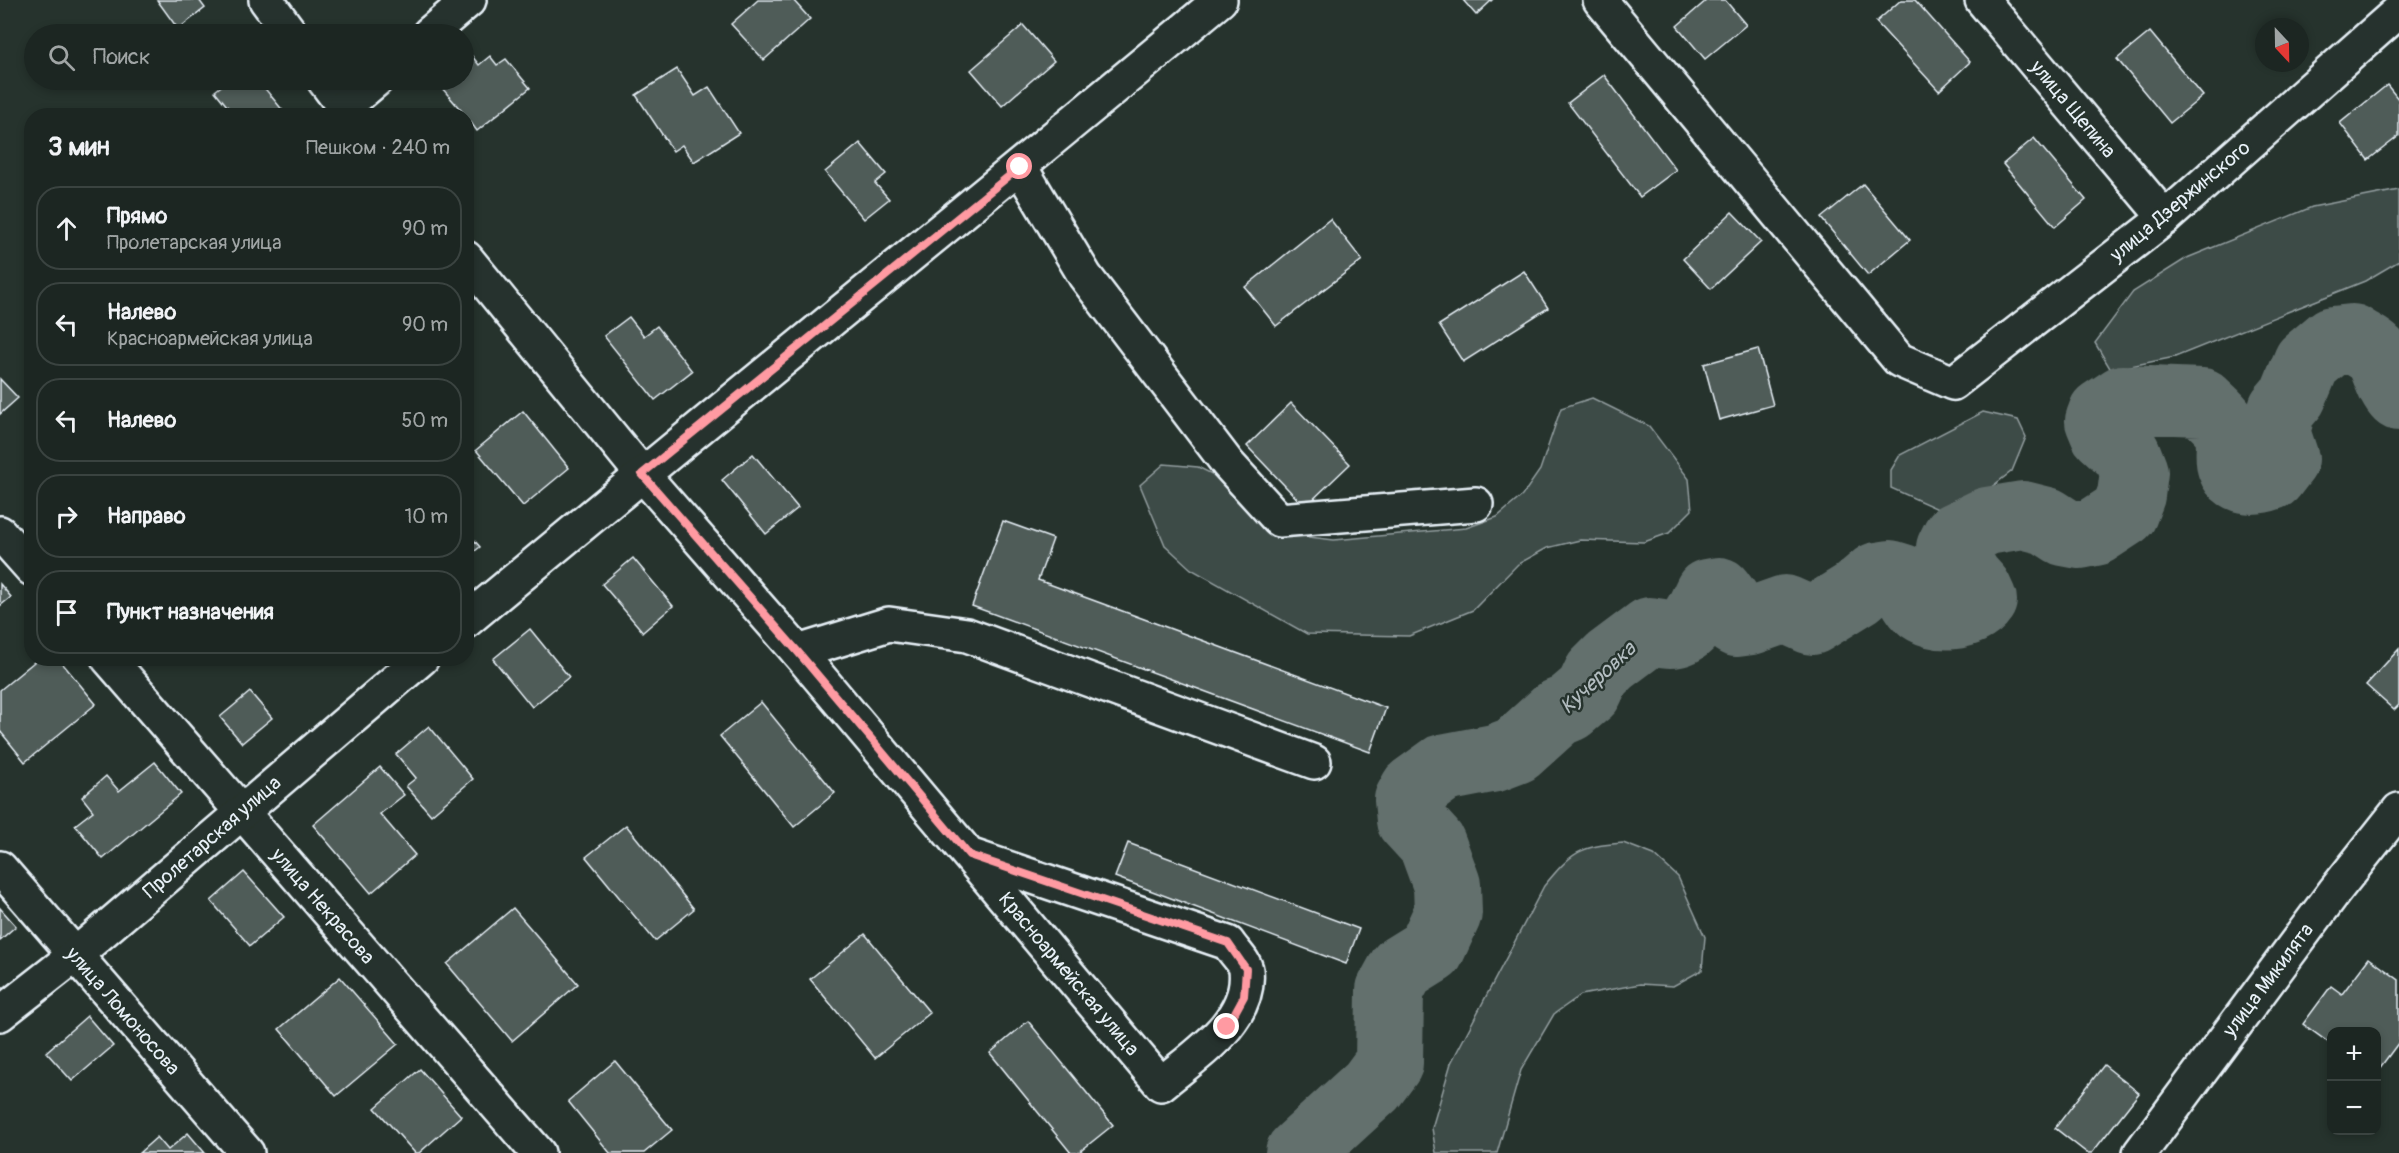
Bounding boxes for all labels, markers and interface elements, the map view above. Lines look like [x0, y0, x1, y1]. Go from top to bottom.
north arrow [2255, 18, 2309, 72]
search box [24, 24, 474, 90]
icon: search [45, 41, 78, 74]
text: Поиск [93, 43, 150, 71]
street label: улица Щепина [2024, 54, 2121, 163]
text: 3 мин [48, 131, 110, 163]
text: Пешком · 240 m [306, 135, 450, 160]
street label: улица Дзержинского [2104, 135, 2255, 268]
route start [1006, 153, 1032, 179]
text: Прямо [107, 202, 167, 230]
icon: ahead [50, 212, 83, 245]
text: 90 m [402, 216, 448, 241]
text: Пролетарская улица [107, 230, 282, 255]
text: Налево [107, 298, 176, 326]
icon: left [50, 308, 83, 341]
text: 90 m [402, 312, 448, 337]
text: Красноармейская улица [107, 326, 313, 351]
icon: left [50, 404, 83, 437]
text: Налево [107, 406, 176, 434]
text: 50 m [401, 408, 448, 433]
icon: right [50, 500, 83, 533]
text: Направо [107, 502, 186, 530]
text: 10 m [404, 504, 448, 529]
icon: arrive [50, 596, 83, 629]
text: Пункт назначения [107, 598, 274, 626]
water label: Кучеровка [1554, 635, 1643, 720]
street label: Пролетарская улица [138, 770, 286, 904]
street label: улица Некрасова [265, 842, 380, 969]
street label: Красноармейская улица [993, 887, 1145, 1061]
street label: улица Микилята [2217, 918, 2319, 1043]
street label: улица Ломоносова [60, 941, 185, 1080]
route end [1213, 1013, 1239, 1039]
map controls [2327, 1027, 2381, 1135]
button: + [2327, 1027, 2381, 1081]
button: − [2327, 1081, 2381, 1135]

